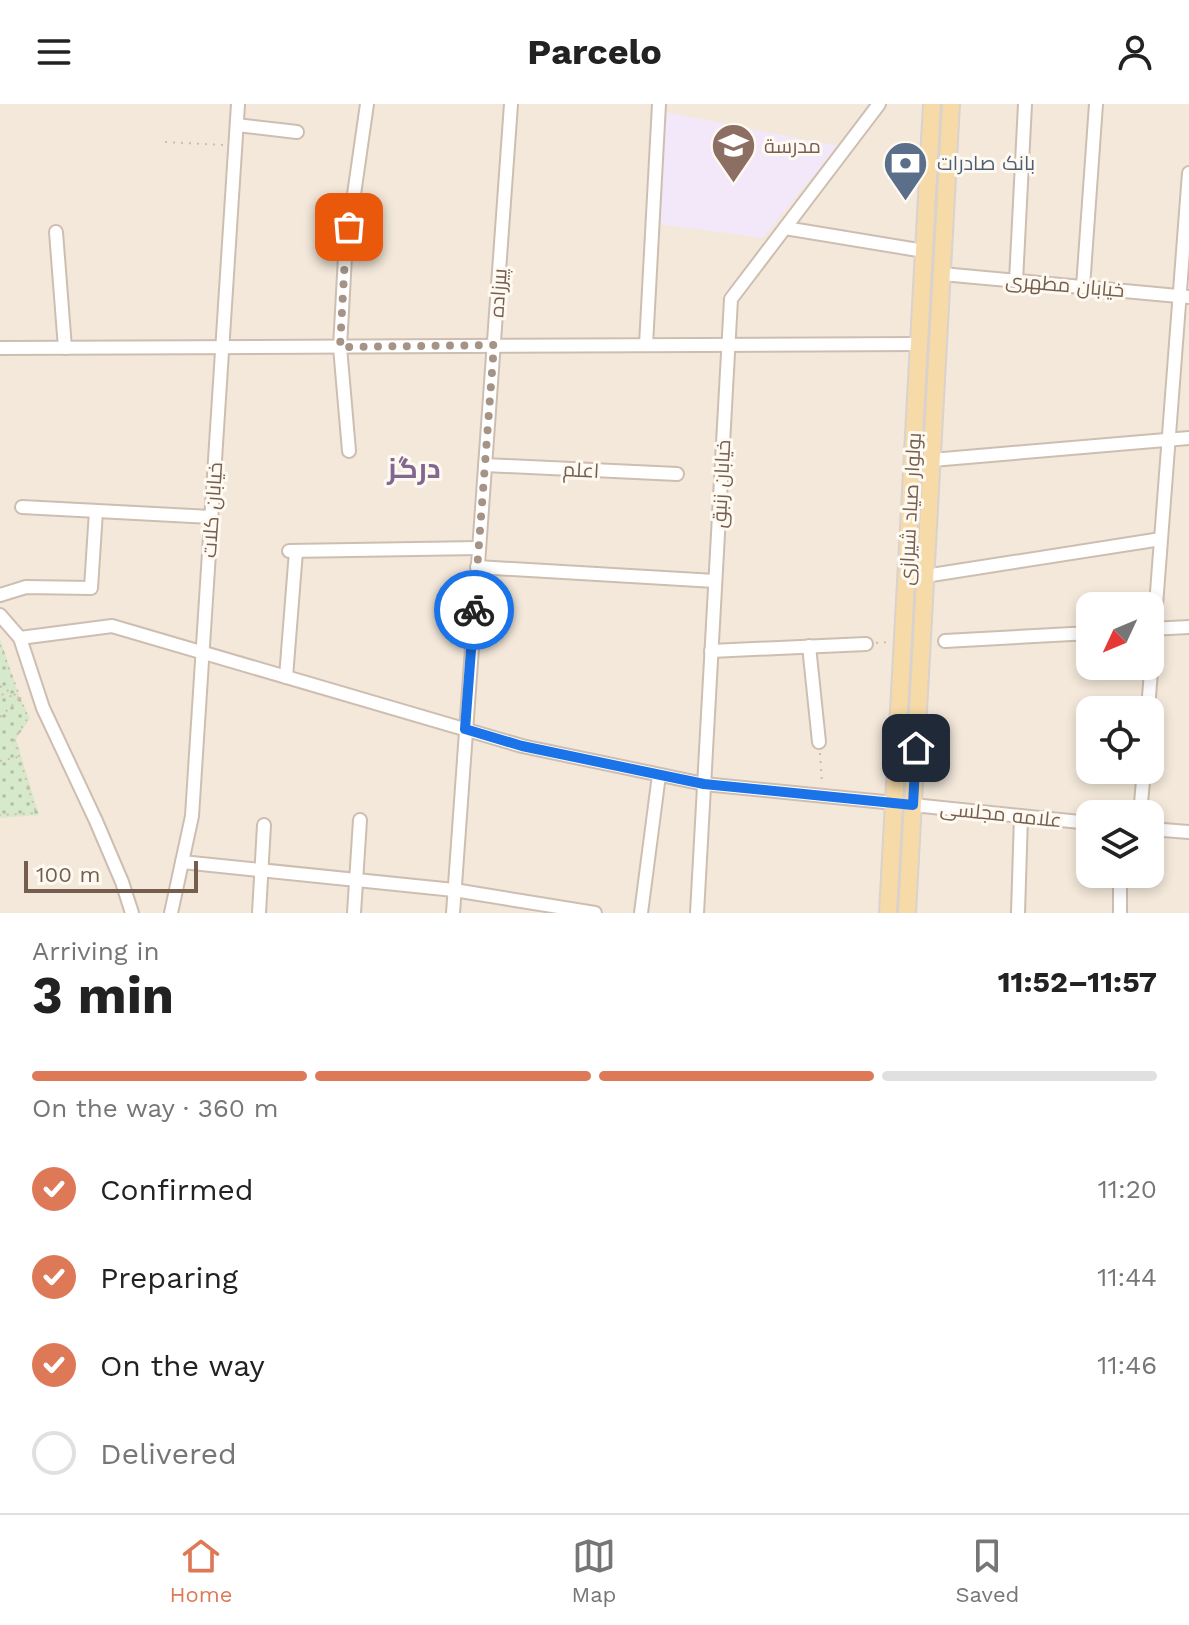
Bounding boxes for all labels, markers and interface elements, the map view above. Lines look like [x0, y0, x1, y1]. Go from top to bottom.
icon: menu [32, 30, 76, 74]
icon: person [1113, 30, 1157, 74]
text: Parcelo [527, 31, 662, 73]
school or university icon: مدرسة [709, 122, 757, 185]
place label: مدرسة [764, 134, 821, 158]
bank icon: بانک صادرات [882, 139, 930, 202]
place label: بانک صادرات [937, 151, 1035, 175]
pin [315, 193, 383, 261]
icon: bag [327, 205, 371, 249]
street label: پیرزاده [484, 267, 513, 318]
street label: خیابان مطهری [1004, 268, 1125, 303]
street label: بولوار صیاد شیرازی [894, 432, 927, 586]
street label: خیابان زنبق [707, 439, 736, 529]
district label: درگز [386, 452, 441, 485]
street label: اعلم [562, 457, 600, 485]
street label: خیابان کلات [197, 461, 228, 559]
courier [434, 570, 514, 650]
icon: bike [452, 588, 496, 632]
north arrow [1076, 592, 1164, 680]
map controls [1076, 592, 1164, 888]
button: locate [1076, 696, 1164, 784]
pin [882, 714, 950, 782]
icon: home [894, 726, 938, 770]
street label: علامه مجلسی [939, 796, 1063, 833]
button: layers [1076, 800, 1164, 888]
scale bar [24, 857, 198, 893]
text: 100 m [36, 862, 100, 887]
text: Arriving in [32, 936, 160, 966]
text: 11:52–11:57 [998, 964, 1157, 999]
text: 3 min [32, 965, 174, 1026]
text: On the way · 360 m [32, 1093, 279, 1123]
icon: check [32, 1167, 76, 1211]
text: Confirmed [100, 1172, 254, 1207]
text: 11:20 [1098, 1174, 1157, 1204]
icon: check [32, 1255, 76, 1299]
text: Preparing [100, 1260, 238, 1295]
text: 11:44 [1097, 1262, 1157, 1292]
icon: check [32, 1343, 76, 1387]
text: On the way [100, 1348, 265, 1383]
text: 11:46 [1097, 1350, 1157, 1380]
text: Delivered [100, 1436, 237, 1471]
tab: Home [170, 1534, 232, 1607]
tab: Map [572, 1534, 616, 1607]
tab: Saved [956, 1534, 1019, 1607]

